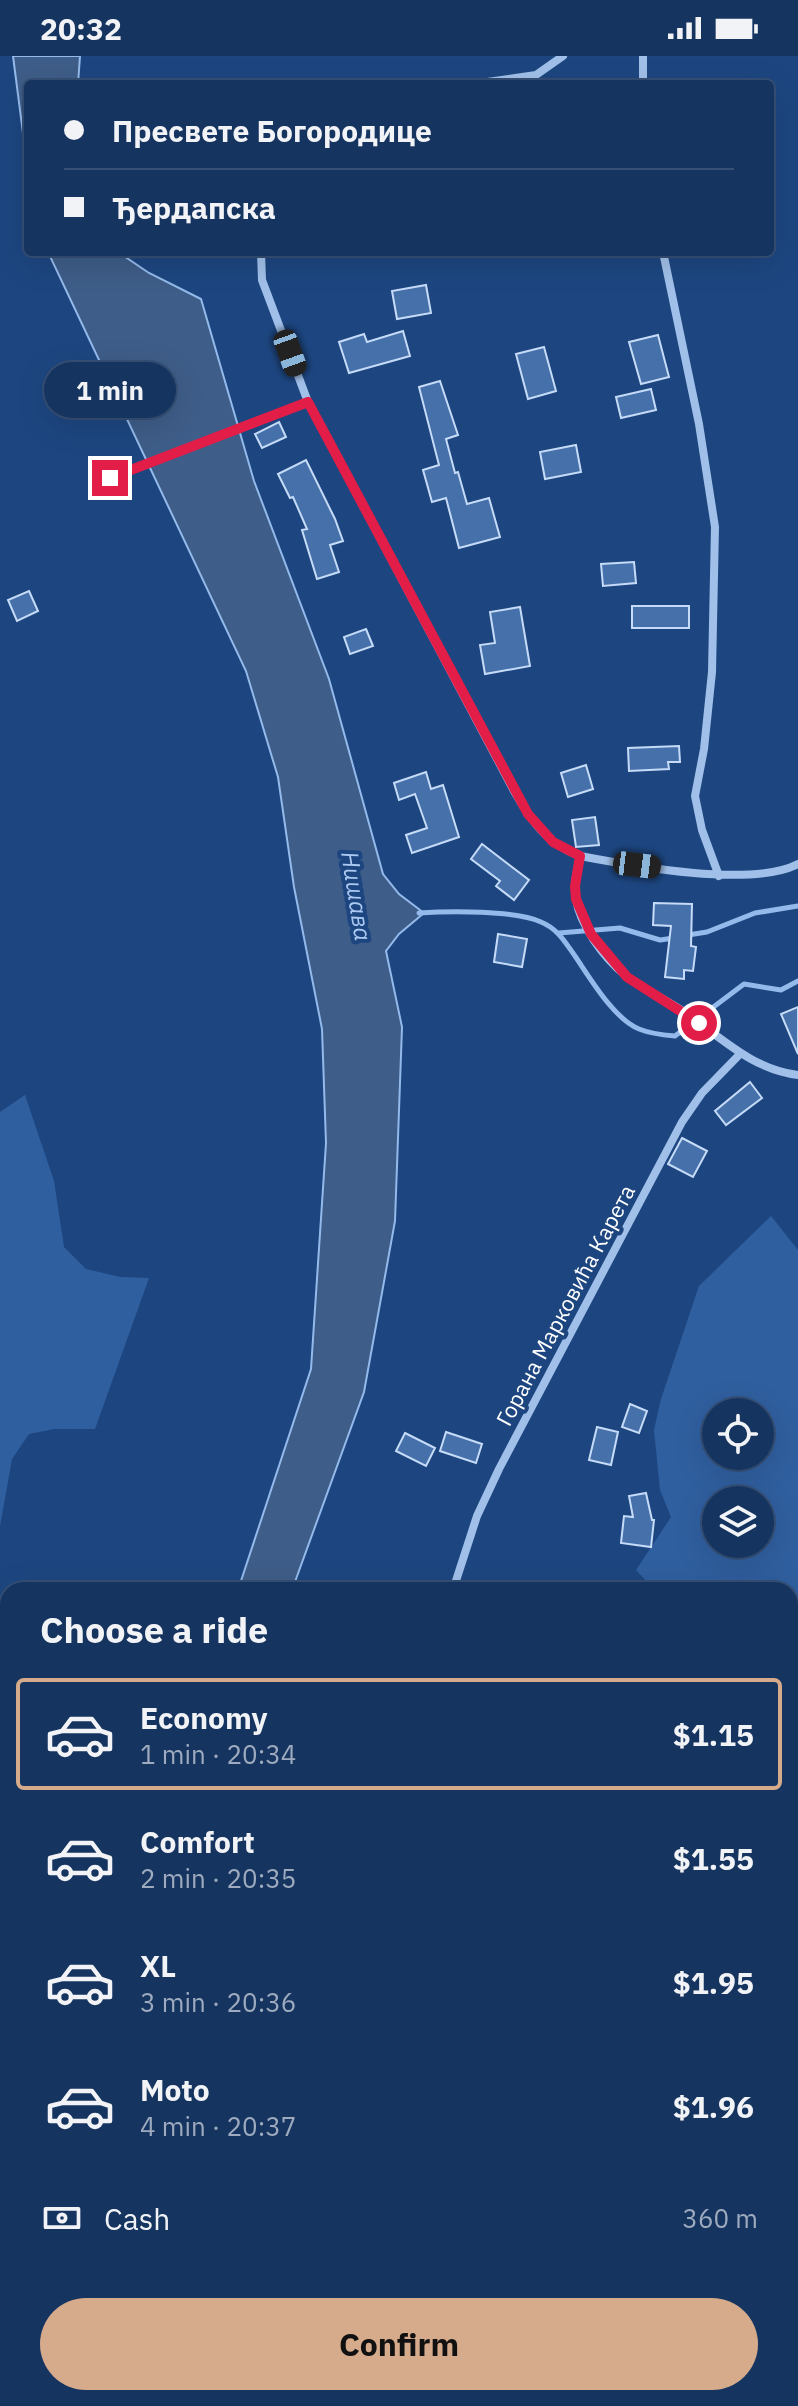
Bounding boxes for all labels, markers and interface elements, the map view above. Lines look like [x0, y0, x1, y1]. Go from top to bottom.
text: 20:32 [40, 9, 122, 48]
text: Пресвете Богородице [112, 111, 432, 150]
text: Ђердапска [112, 188, 276, 227]
car [271, 326, 309, 380]
callout: 1 min [44, 362, 176, 418]
text: 1 min [76, 373, 144, 407]
route end [92, 460, 128, 496]
water label: Нишава [334, 849, 380, 943]
car [612, 850, 662, 880]
route start [681, 1005, 717, 1041]
street label: Горана Марковића Карета [489, 1179, 641, 1431]
map controls [702, 1398, 774, 1558]
button: locate [702, 1398, 774, 1470]
button: layers [702, 1486, 774, 1558]
text: Choose a ride [40, 1606, 268, 1653]
icon: car [44, 1698, 116, 1770]
text: Economy [140, 1698, 268, 1737]
text: $1.15 [673, 1715, 754, 1754]
text: 1 min · 20:34 [140, 1737, 296, 1771]
icon: car [44, 1822, 116, 1894]
text: Comfort [140, 1822, 255, 1861]
text: $1.55 [673, 1839, 754, 1878]
text: 2 min · 20:35 [140, 1861, 296, 1895]
icon: car [44, 1946, 116, 2018]
text: XL [140, 1946, 176, 1985]
text: $1.95 [673, 1963, 754, 2002]
text: 3 min · 20:36 [140, 1985, 296, 2019]
icon: car [44, 2070, 116, 2142]
text: Moto [140, 2070, 210, 2109]
text: $1.96 [673, 2087, 754, 2126]
text: 4 min · 20:37 [140, 2109, 296, 2143]
icon: cash [40, 2196, 84, 2240]
text: Cash [104, 2199, 170, 2238]
text: 360 m [682, 2201, 758, 2235]
button: Confirm [40, 2298, 758, 2390]

